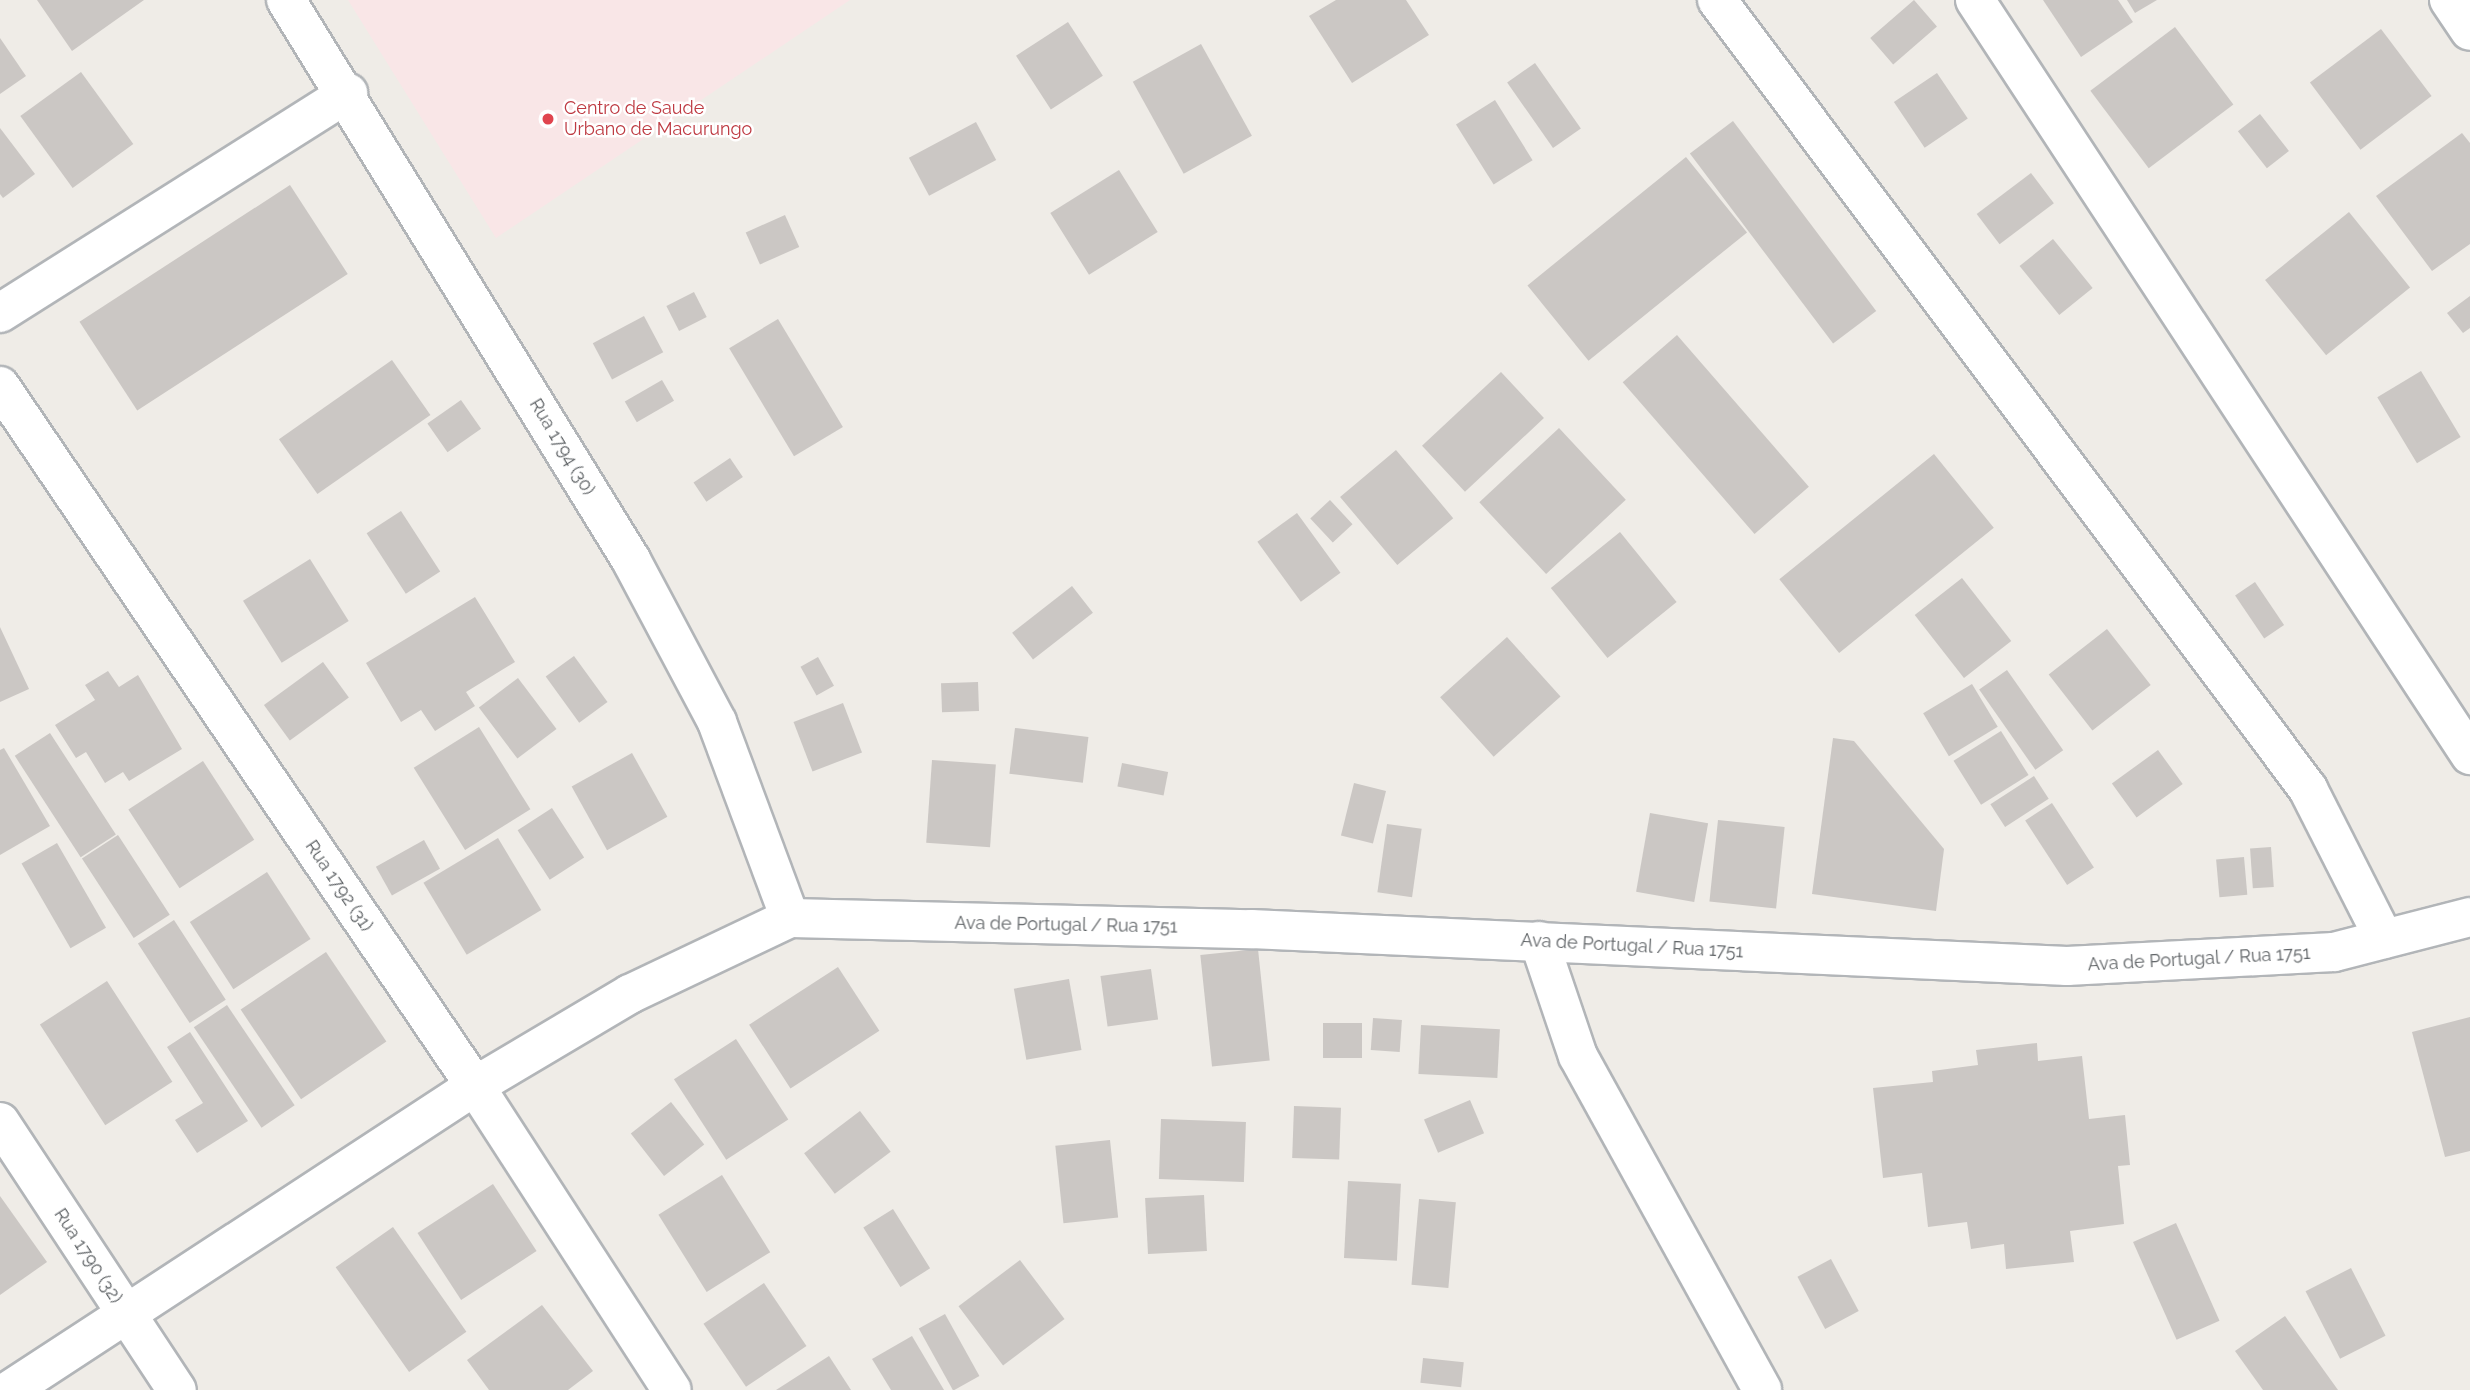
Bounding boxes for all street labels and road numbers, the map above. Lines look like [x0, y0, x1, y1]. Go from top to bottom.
street label: Rua 1794 (30) [525, 395, 599, 499]
street label: Rua 1792 (31) [301, 836, 377, 936]
street label: Ava de Portugal / Rua 1751 [954, 912, 1178, 938]
street label: Ava de Portugal / Rua 1751 [1520, 929, 1744, 963]
street label: Ava de Portugal / Rua 1751 [2087, 942, 2311, 976]
street label: Rua 1790 (32) [49, 1205, 127, 1307]

